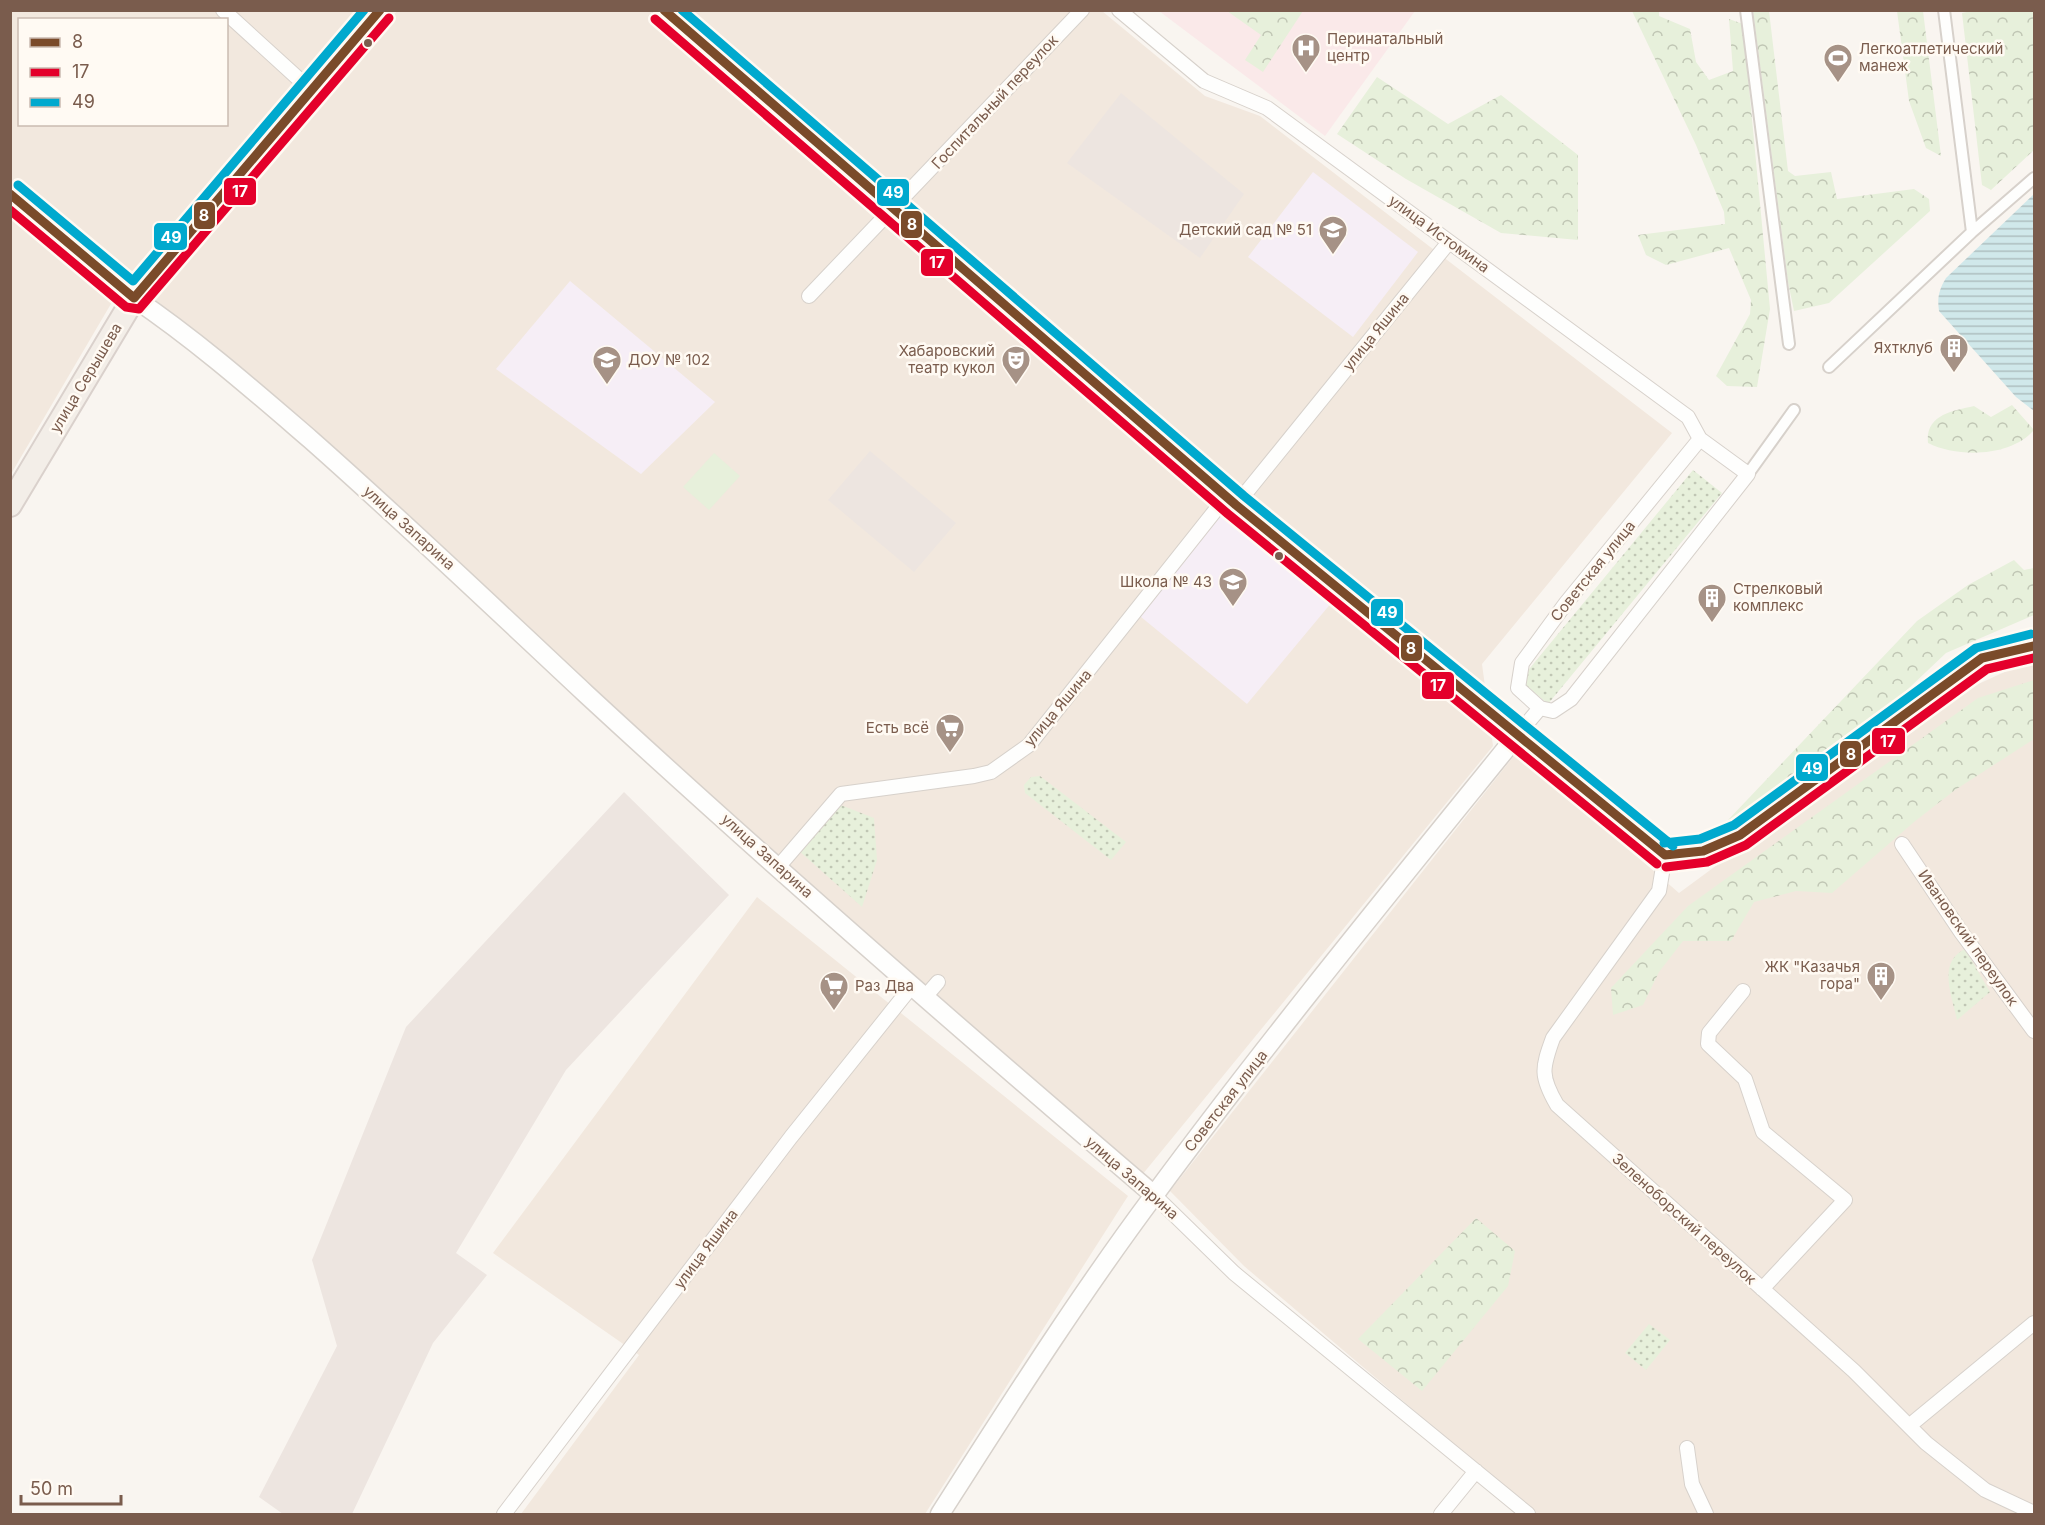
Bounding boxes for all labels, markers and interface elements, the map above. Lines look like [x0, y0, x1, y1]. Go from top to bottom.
legend [18, 18, 228, 126]
place label: Перинатальный центр [1327, 29, 1443, 65]
street label: Госпитальный переулок [927, 30, 1062, 173]
text: 8 [72, 31, 83, 52]
hospital icon: Перинатальный центр [1290, 32, 1322, 74]
unlabelled marker [362, 37, 374, 49]
place label: Легкоатлетический манеж [1859, 39, 2003, 75]
sports icon: Легкоатлетический манеж [1822, 42, 1854, 84]
text: 17 [72, 61, 90, 82]
text: 49 [72, 91, 95, 112]
line badge: 17 [223, 177, 257, 206]
line badge: 49 [876, 178, 910, 207]
text: 17 [232, 181, 248, 201]
text: 49 [882, 182, 904, 202]
street label: улица Истомина [1385, 191, 1493, 277]
line badge: 8 [193, 201, 216, 230]
text: 8 [199, 205, 209, 225]
line badge: 8 [900, 210, 923, 239]
text: 8 [907, 214, 917, 234]
school or university icon: Детский сад № 51 [1317, 214, 1349, 256]
place label: Детский сад № 51 [1179, 220, 1312, 239]
line badge: 49 [153, 222, 188, 251]
text: 49 [160, 227, 182, 247]
line badge: 17 [920, 248, 954, 277]
text: 17 [929, 252, 945, 272]
street label: улица Яшина [1338, 289, 1413, 375]
street label: улица Серышева [45, 319, 126, 436]
building icon: Яхтклуб [1938, 332, 1970, 374]
place label: Яхтклуб [1874, 338, 1933, 357]
place label: Хабаровский театр кукол [899, 341, 995, 377]
school or university icon: ДОУ № 102 [591, 344, 623, 386]
theatre icon: Хабаровский театр кукол [1000, 344, 1032, 386]
place label: ДОУ № 102 [628, 350, 710, 369]
street label: улица Запарина [359, 481, 459, 574]
street label: Советская улица [1546, 516, 1639, 625]
unlabelled marker [1273, 550, 1285, 562]
school or university icon: Школа № 43 [1217, 566, 1249, 608]
place label: Школа № 43 [1120, 572, 1212, 591]
place label: Стрелковый комплекс [1733, 579, 1823, 615]
building icon: Стрелковый комплекс [1696, 582, 1728, 624]
line badge: 49 [1370, 598, 1404, 627]
text: 49 [1376, 602, 1398, 622]
line badge: 8 [1400, 634, 1423, 662]
text: 8 [1406, 638, 1416, 658]
street label: улица Яшина [1020, 665, 1095, 750]
line badge: 17 [1421, 671, 1455, 700]
text: 17 [1430, 675, 1446, 695]
supermarket icon: Есть всё [934, 712, 966, 754]
place label: Есть всё [866, 718, 929, 737]
line badge: 17 [1871, 727, 1906, 755]
text: 17 [1880, 731, 1896, 751]
line badge: 8 [1839, 740, 1862, 768]
text: 8 [1846, 744, 1856, 764]
line badge: 49 [1795, 753, 1829, 782]
text: 49 [1801, 758, 1823, 778]
street label: улица Запарина [717, 809, 817, 902]
street label: Ивановский переулок [1914, 866, 2023, 1009]
place label: ЖК "Казачья гора" [1765, 957, 1860, 993]
building icon: ЖК "Казачья гора" [1865, 960, 1897, 1002]
supermarket icon: Раз Два [818, 970, 850, 1012]
place label: Раз Два [855, 976, 914, 995]
street label: Советская улица [1180, 1046, 1271, 1155]
street label: улица Запарина [1082, 1132, 1183, 1223]
street label: Зеленоборский переулок [1608, 1149, 1760, 1288]
street label: улица Яшина [669, 1205, 742, 1292]
scale bar [21, 1468, 122, 1506]
text: 50 m [30, 1478, 73, 1499]

